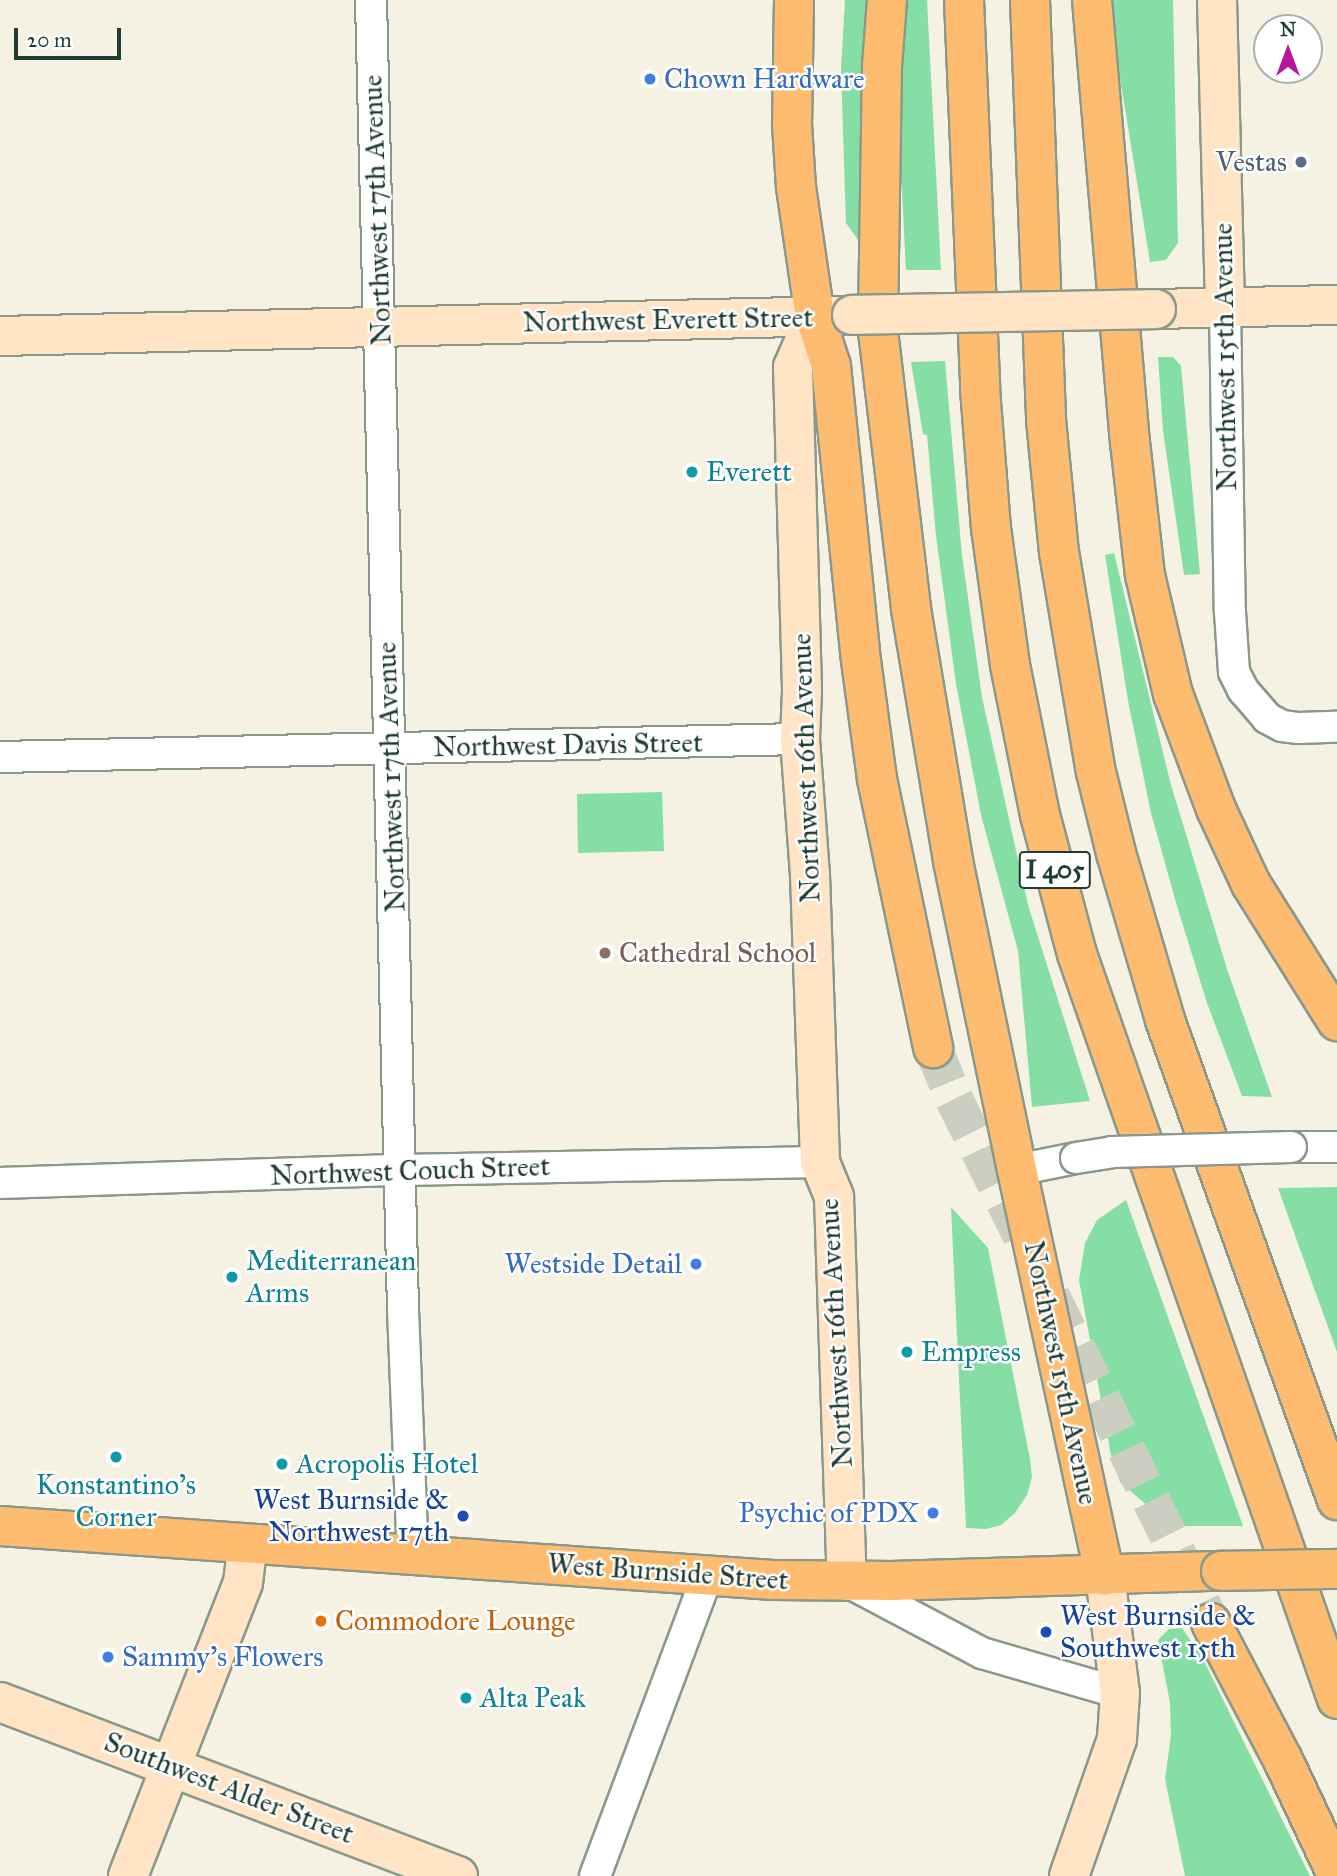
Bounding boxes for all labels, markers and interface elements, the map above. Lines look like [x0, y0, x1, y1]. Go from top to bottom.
scale bar [18, 14, 124, 58]
north arrow [1253, 14, 1323, 84]
text: N [1280, 18, 1296, 41]
text: 20 m [27, 27, 72, 53]
place label: Chown Hardware [664, 62, 865, 96]
marker: Chown Hardware [642, 71, 658, 87]
street label: Northwest 17th Avenue [355, 74, 399, 346]
place label: Vestas [1216, 145, 1287, 179]
marker: Vestas [1293, 154, 1309, 170]
street label: Northwest 15th Avenue [1206, 222, 1244, 492]
street label: Northwest Everett Street [522, 301, 814, 339]
place label: Everett [706, 455, 792, 489]
marker: Everett [684, 464, 700, 480]
street label: Northwest 16th Avenue [784, 633, 828, 903]
street label: Northwest 17th Avenue [369, 641, 413, 913]
street label: Northwest Davis Street [433, 726, 703, 764]
road number: I 405 [1018, 848, 1092, 892]
place label: Cathedral School [619, 936, 816, 970]
marker: Cathedral School [597, 945, 613, 961]
street label: Northwest Couch Street [269, 1149, 551, 1193]
street label: Northwest 16th Avenue [812, 1197, 860, 1469]
street label: Northwest 15th Avenue [1017, 1238, 1105, 1508]
place label: Mediterranean Arms [246, 1244, 416, 1310]
place label: Westside Detail [504, 1247, 682, 1281]
marker: Westside Detail [688, 1256, 704, 1272]
marker: Mediterranean Arms [224, 1269, 240, 1285]
place label: Empress [921, 1335, 1021, 1369]
marker: Empress [899, 1344, 915, 1360]
place label: Acropolis Hotel [296, 1447, 478, 1481]
marker: Konstantino's Corner [108, 1449, 124, 1465]
marker: Acropolis Hotel [274, 1456, 290, 1472]
place label: Konstantino's Corner [36, 1468, 196, 1534]
place label: West Burnside & Northwest 17th [253, 1483, 449, 1549]
place label: Psychic of PDX [739, 1496, 919, 1530]
marker: Psychic of PDX [925, 1505, 941, 1521]
marker: West Burnside & Northwest 17th [455, 1508, 471, 1524]
street label: West Burnside Street [546, 1547, 790, 1597]
place label: West Burnside & Southwest 15th [1060, 1599, 1256, 1665]
place label: Commodore Lounge [335, 1604, 576, 1638]
marker: Commodore Lounge [313, 1613, 329, 1629]
marker: West Burnside & Southwest 15th [1038, 1624, 1054, 1640]
place label: Sammy's Flowers [122, 1640, 324, 1674]
marker: Sammy's Flowers [100, 1649, 116, 1665]
place label: Alta Peak [480, 1681, 586, 1715]
marker: Alta Peak [458, 1690, 474, 1706]
street label: Southwest Alder Street [99, 1725, 359, 1851]

